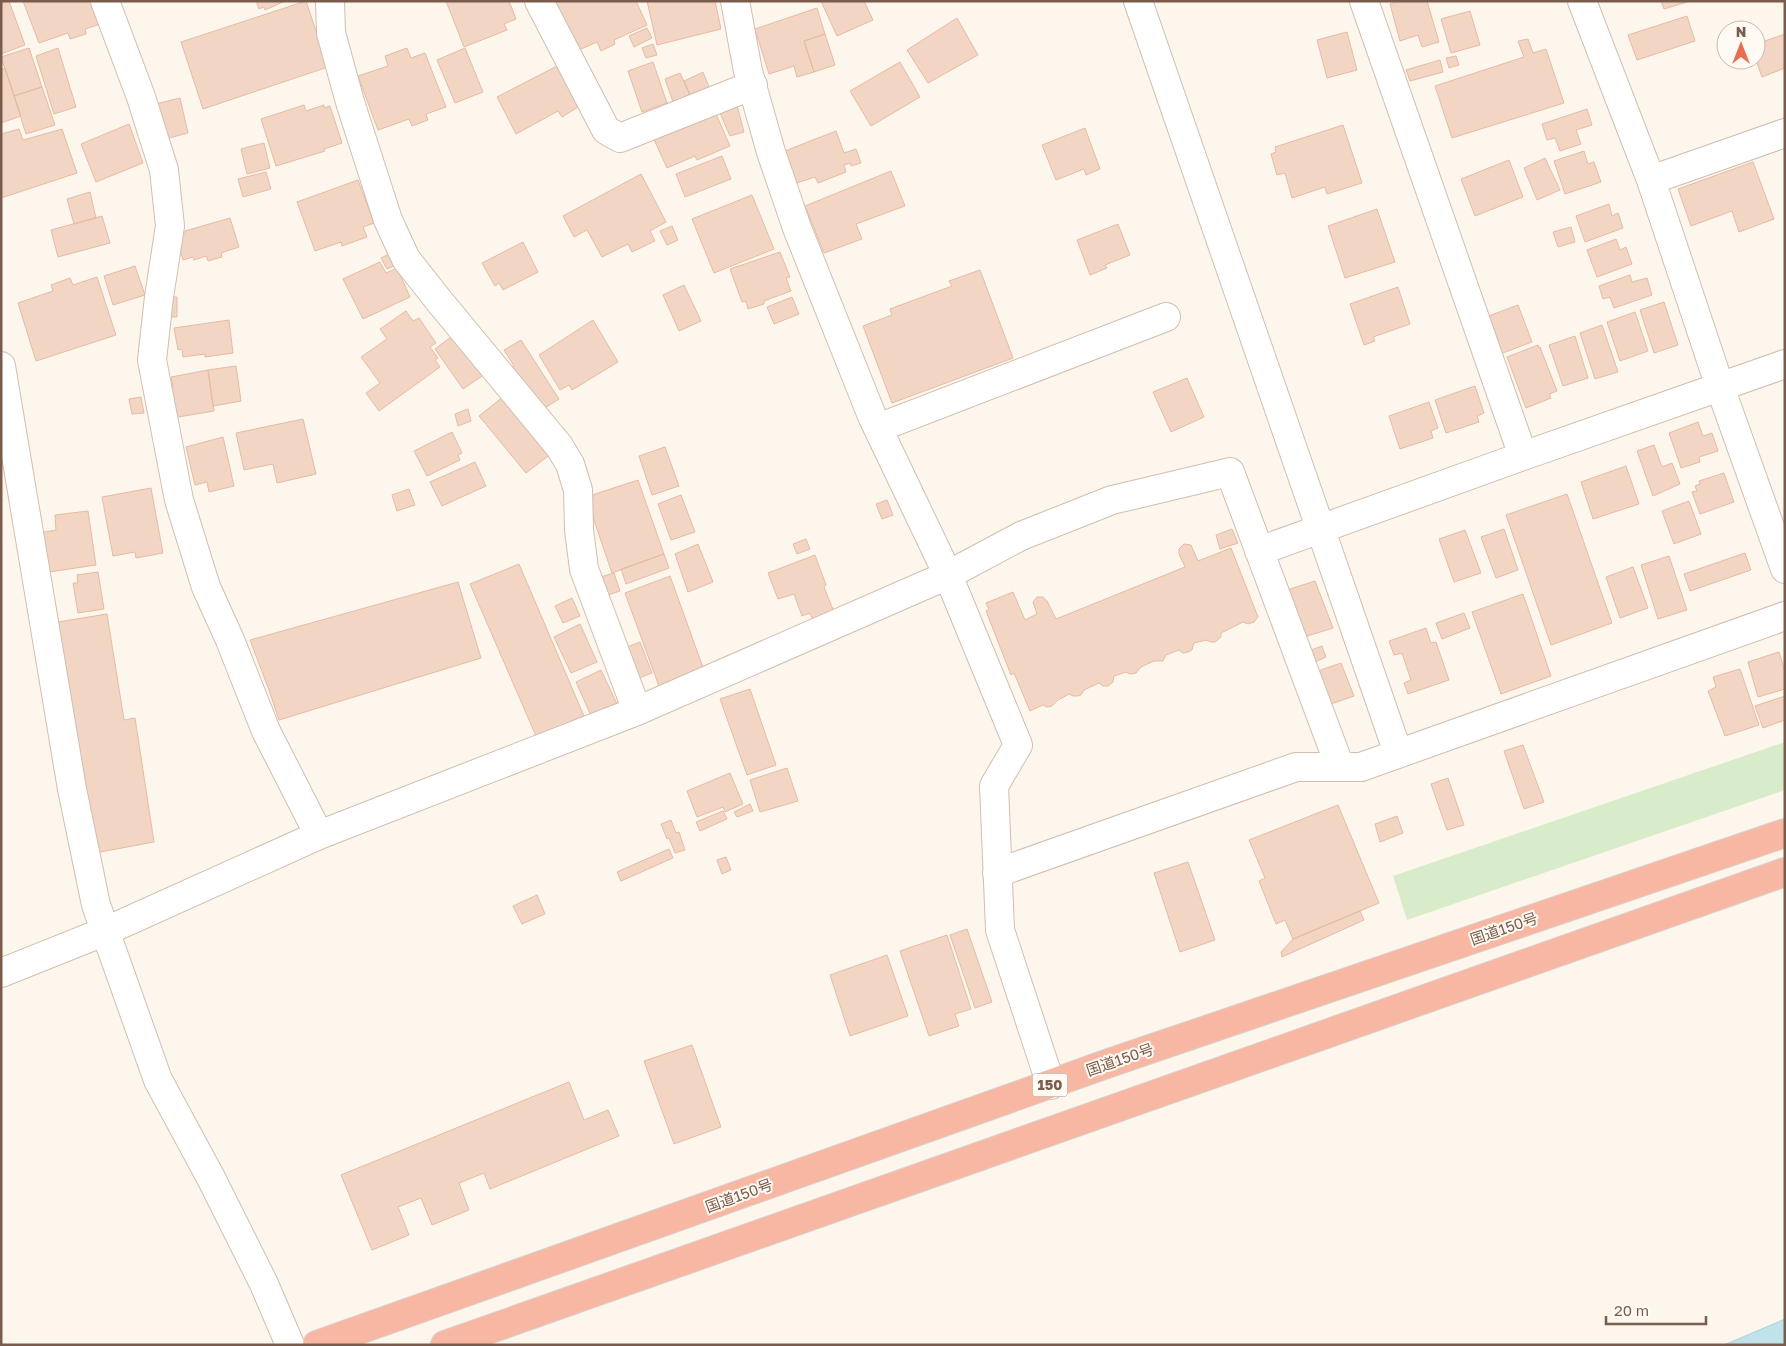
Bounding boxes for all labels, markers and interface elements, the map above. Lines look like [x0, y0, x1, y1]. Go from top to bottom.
north arrow [1716, 20, 1766, 70]
text: N [1736, 23, 1746, 40]
street label: 国道150号 [1468, 908, 1540, 948]
street label: 国道150号 [1084, 1039, 1156, 1079]
road number: 150 [1032, 1074, 1068, 1096]
street label: 国道150号 [703, 1175, 775, 1216]
scale bar [1606, 1294, 1706, 1326]
text: 20 m [1614, 1301, 1649, 1319]

